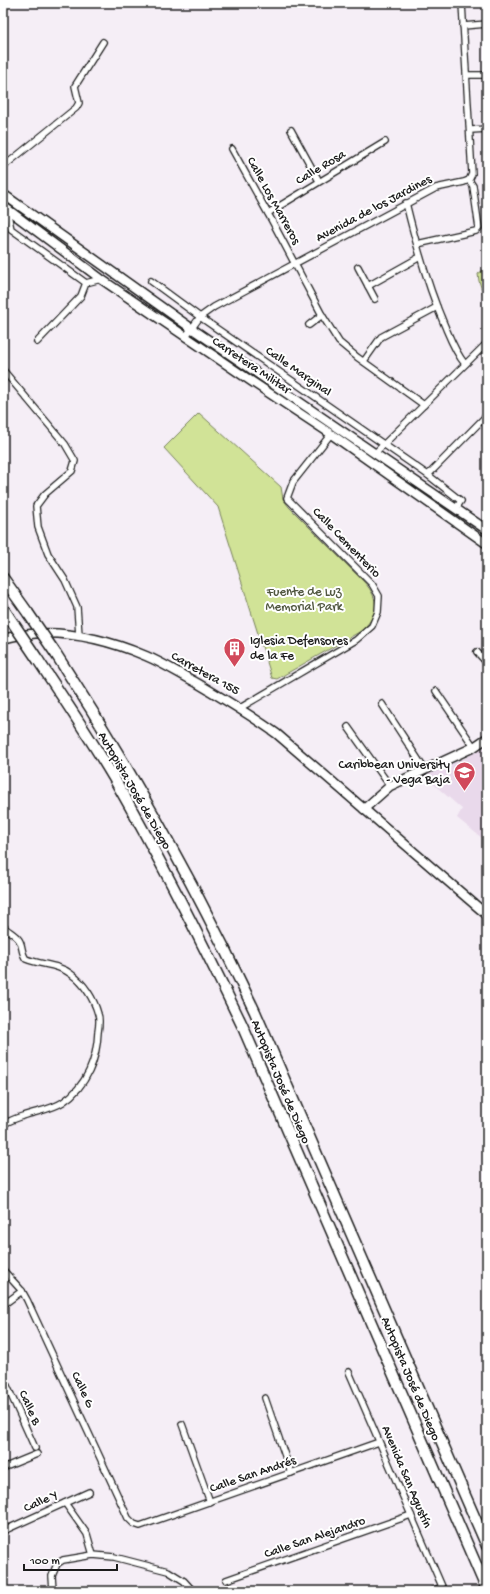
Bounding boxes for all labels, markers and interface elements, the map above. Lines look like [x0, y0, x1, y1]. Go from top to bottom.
street label: Calle Rosa [293, 147, 349, 189]
street label: Calle Los Marreros [243, 155, 304, 248]
street label: Avenida de los Jardines [314, 172, 435, 246]
street label: Carretera Militar [209, 334, 294, 399]
street label: Calle Marginal [262, 344, 334, 400]
street label: Calle Cementerio [309, 505, 383, 581]
park label: Fuente de Luz Memorial Park [265, 585, 344, 615]
place label: Iglesia Defensores de la Fe [250, 634, 349, 664]
building icon: Iglesia Defensores de la Fe [222, 635, 248, 668]
street label: Carretera 155 [168, 649, 242, 699]
street label: Autopista José de Diego [94, 730, 174, 853]
place label: Caribbean University - Vega Baja [339, 758, 451, 788]
school or university icon: Caribbean University - Vega Baja [452, 759, 478, 792]
street label: Autopista José de Diego [247, 1018, 313, 1146]
street label: Autopista José de Diego [377, 1315, 443, 1443]
street label: Calle G [67, 1370, 97, 1411]
street label: Calle B [15, 1388, 43, 1428]
street label: Avenida San Agustín [378, 1424, 435, 1531]
street label: Calle San Andrés [208, 1453, 299, 1497]
street label: Calle Y [22, 1488, 60, 1516]
street label: Calle San Alejandro [263, 1514, 368, 1562]
scale bar [24, 1546, 117, 1572]
text: 100 m [29, 1555, 60, 1569]

